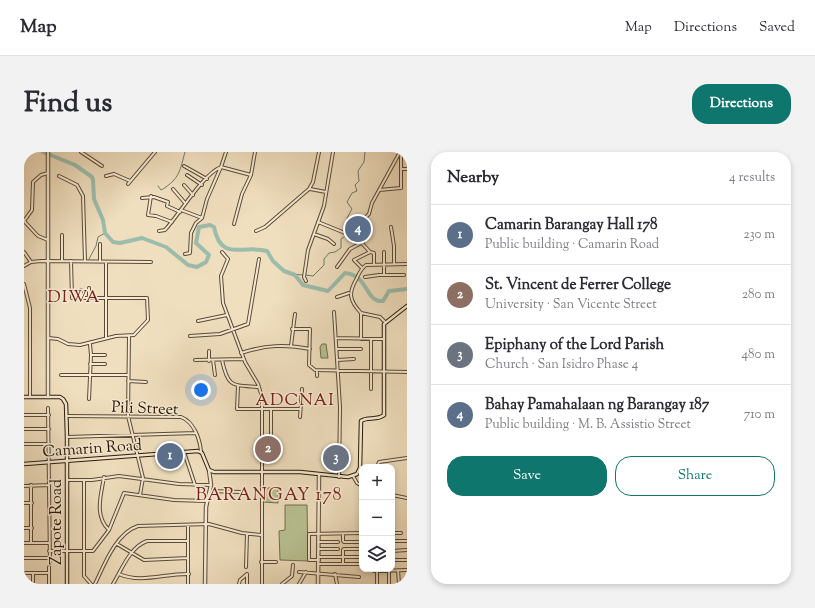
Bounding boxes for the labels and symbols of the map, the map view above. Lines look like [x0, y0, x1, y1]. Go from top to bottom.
pin: 4 [345, 214, 371, 244]
district label: DIWA [47, 286, 101, 310]
your location [191, 380, 211, 400]
district label: ADCNAI [255, 389, 335, 413]
street label: Pili Street [111, 397, 179, 422]
pin: 2 [255, 434, 281, 464]
street label: Camarin Road [42, 435, 143, 464]
pin: 1 [157, 441, 183, 471]
pin: 3 [323, 443, 349, 473]
street label: Zapote Road [46, 479, 69, 565]
district label: BARANGAY 178 [196, 483, 342, 509]

